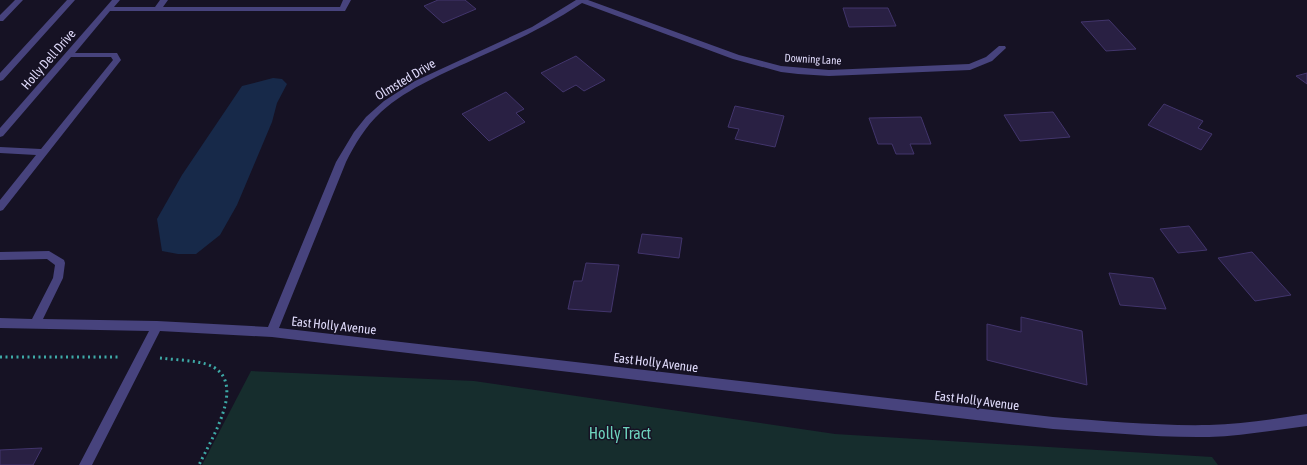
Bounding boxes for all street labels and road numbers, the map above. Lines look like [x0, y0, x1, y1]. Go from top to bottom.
street label: Holly Dell Drive [18, 26, 79, 92]
street label: Downing Lane [784, 52, 842, 66]
street label: Olmsted Drive [372, 56, 438, 103]
street label: East Holly Avenue [291, 314, 377, 337]
street label: East Holly Avenue [613, 350, 699, 375]
street label: East Holly Avenue [934, 388, 1020, 413]

